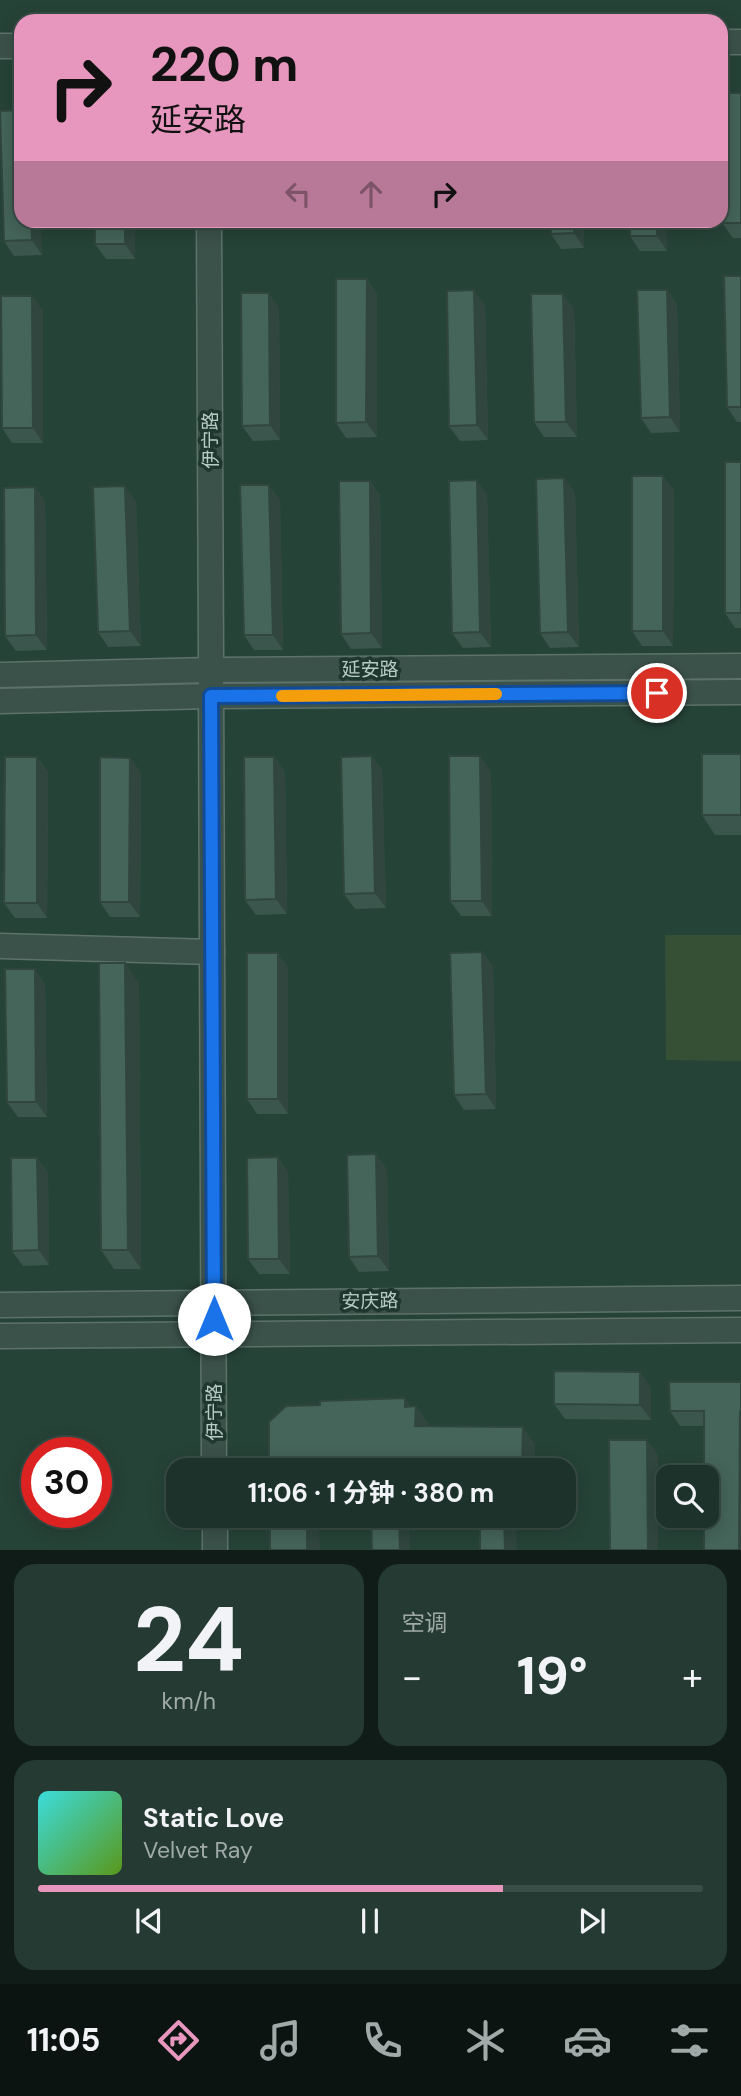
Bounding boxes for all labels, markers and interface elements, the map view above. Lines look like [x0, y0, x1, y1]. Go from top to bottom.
text: 220 m [150, 32, 298, 96]
icon: right [35, 42, 126, 133]
text: 延安路 [150, 99, 246, 141]
icon: left [279, 175, 317, 213]
icon: ahead [352, 175, 390, 213]
icon: right [425, 175, 463, 213]
street label: 伊宁路 [198, 411, 223, 469]
street label: 延安路 [341, 657, 399, 682]
pin [627, 663, 687, 723]
icon: arrive [638, 674, 676, 712]
position arrow [177, 1282, 251, 1356]
street label: 安庆路 [341, 1288, 399, 1314]
street label: 伊宁路 [202, 1383, 227, 1441]
speed limit sign: 30 [21, 1437, 112, 1528]
map controls [656, 1465, 719, 1528]
button: search [656, 1465, 719, 1528]
text: 11:06 · 1 分钟 · 380 m [248, 1476, 494, 1510]
text: 24 [133, 1581, 244, 1699]
text: 空调 [402, 1608, 448, 1638]
text: 19° [517, 1642, 588, 1710]
text: − [402, 1652, 422, 1702]
text: + [682, 1652, 703, 1702]
text: km/h [162, 1686, 216, 1716]
text: Static Love [143, 1801, 284, 1835]
text: Velvet Ray [143, 1835, 253, 1865]
icon: previous [130, 1902, 168, 1940]
icon: pause [351, 1902, 389, 1940]
icon: next [573, 1902, 611, 1940]
icon: directions [154, 2016, 203, 2065]
icon: music [256, 2016, 305, 2065]
icon: phone [358, 2016, 407, 2065]
icon: climate [461, 2016, 510, 2065]
icon: car [563, 2016, 612, 2065]
icon: filters [665, 2016, 714, 2065]
text: 11:05 [27, 2019, 101, 2061]

